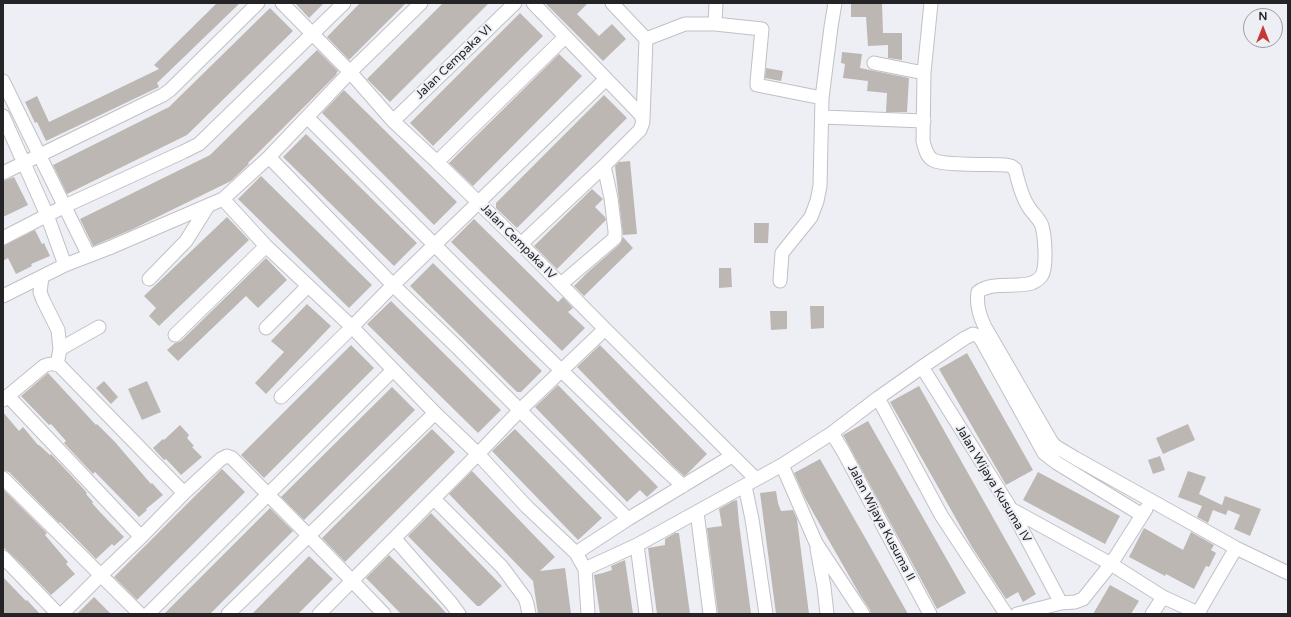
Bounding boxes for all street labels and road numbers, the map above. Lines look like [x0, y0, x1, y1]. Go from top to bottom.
street label: Jalan Cempaka VI [413, 22, 495, 102]
street label: Jalan Cempaka IV [477, 201, 559, 283]
street label: Jalan Wijaya Kusuma IV [952, 423, 1034, 545]
street label: Jalan Wijaya Kusuma II [844, 462, 918, 584]

